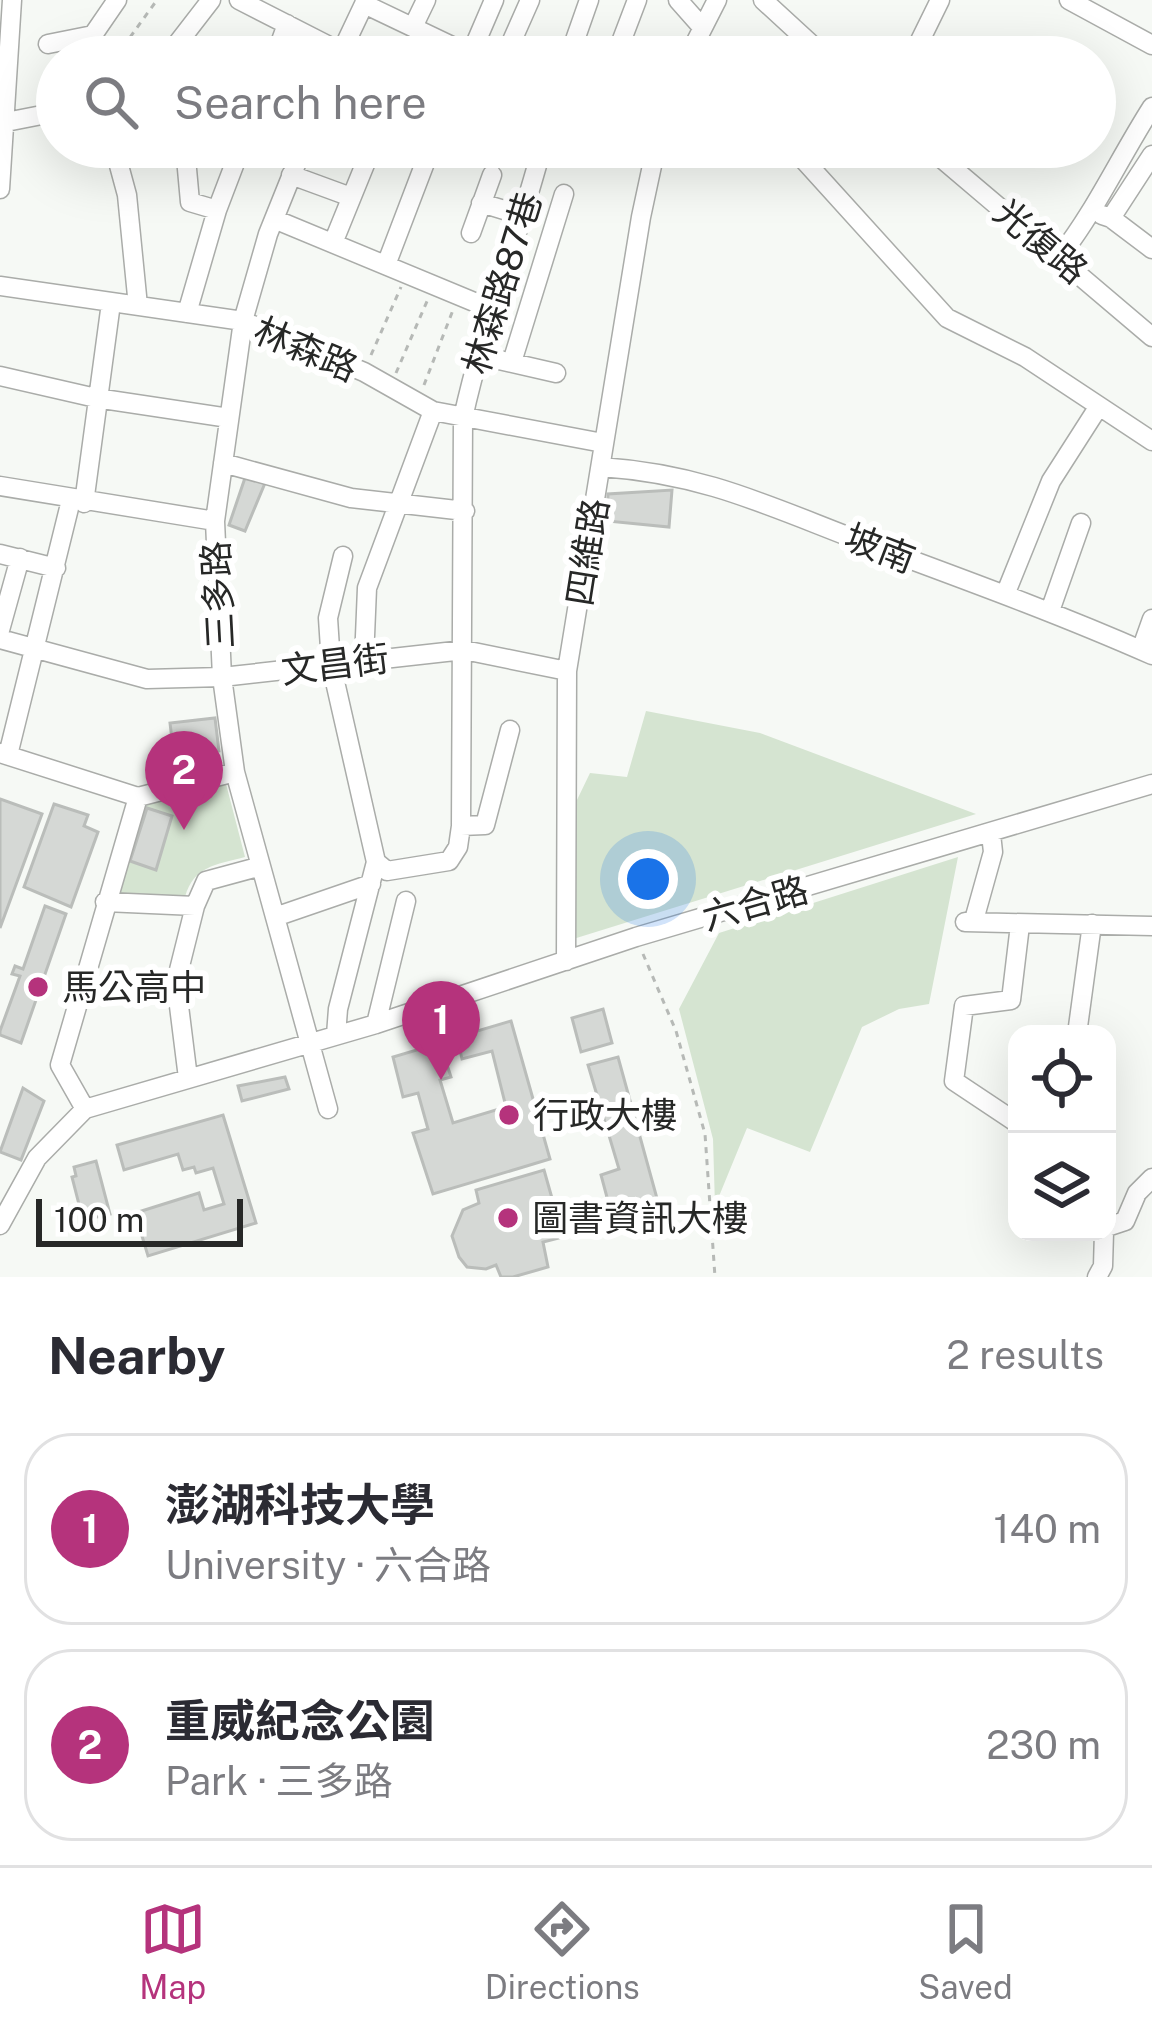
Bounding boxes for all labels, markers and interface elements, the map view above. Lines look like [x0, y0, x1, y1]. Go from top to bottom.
search box [36, 36, 1116, 168]
icon: search [78, 69, 144, 135]
text: Search here [174, 76, 427, 129]
street label: 林森路87巷 [454, 187, 550, 379]
street label: 光復路 [986, 190, 1096, 292]
street label: 林森路 [248, 309, 364, 389]
street label: 四維路 [558, 495, 616, 609]
street label: 坡南 [839, 515, 921, 581]
street label: 三多路 [194, 540, 242, 650]
street label: 文昌街 [279, 637, 391, 691]
pin: 2 [145, 731, 223, 830]
your location [618, 849, 678, 909]
street label: 六合路 [697, 868, 813, 938]
place label: 馬公高中 [62, 966, 206, 1008]
marker: 馬公高中 [25, 974, 51, 1000]
pin: 1 [402, 981, 480, 1080]
map controls [1008, 1025, 1116, 1241]
button: locate [1008, 1025, 1116, 1133]
place label: 行政大樓 [533, 1094, 677, 1136]
marker: 行政大樓 [496, 1102, 522, 1128]
button: layers [1008, 1133, 1116, 1241]
scale bar [36, 1193, 243, 1246]
place label: 圖書資訊大樓 [532, 1197, 748, 1239]
text: 100 m [54, 1201, 144, 1239]
marker: 圖書資訊大樓 [495, 1205, 521, 1231]
text: Nearby [48, 1326, 225, 1385]
text: 2 results [947, 1332, 1104, 1378]
text: 澎湖科技大學 [165, 1478, 435, 1531]
text: 1 [82, 1506, 98, 1552]
text: 140 m [994, 1506, 1101, 1552]
text: University · 六合路 [165, 1542, 491, 1588]
text: 重威紀念公園 [165, 1694, 435, 1747]
text: 2 [78, 1722, 102, 1768]
text: 230 m [986, 1722, 1101, 1768]
text: Park · 三多路 [165, 1758, 393, 1804]
tab: Map [139, 1896, 206, 2006]
tab: Directions [485, 1896, 640, 2006]
tab: Saved [918, 1896, 1013, 2006]

